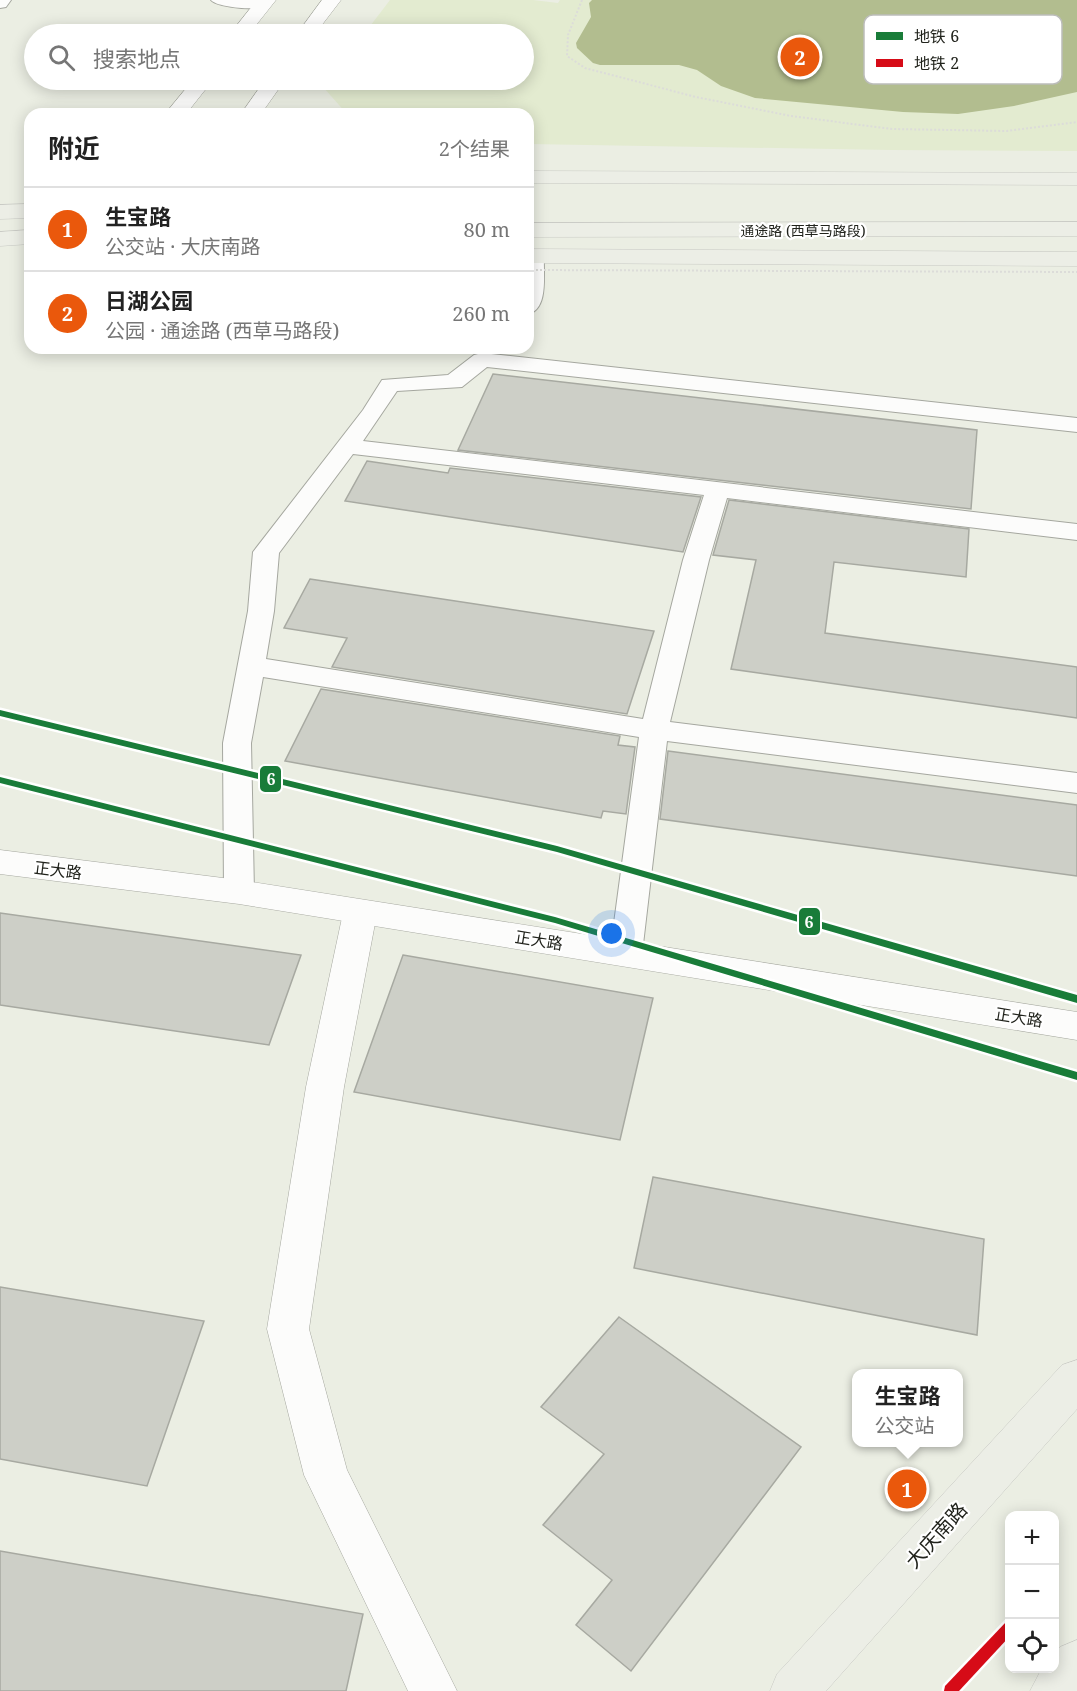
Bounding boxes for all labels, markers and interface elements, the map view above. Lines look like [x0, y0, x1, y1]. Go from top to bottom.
legend [864, 15, 1062, 84]
search box [24, 24, 534, 90]
text: 地铁 6 [914, 25, 959, 47]
pin: 2 [780, 34, 820, 80]
icon: search [45, 41, 78, 74]
text: 搜索地点 [93, 43, 181, 73]
text: 地铁 2 [914, 52, 959, 74]
text: 附近 [48, 130, 100, 166]
text: 2个结果 [439, 135, 510, 162]
text: 生宝路 [105, 201, 171, 231]
text: 1 [62, 216, 73, 243]
text: 80 m [464, 216, 510, 243]
street label: 通途路 (西草马路段) [740, 221, 866, 240]
text: 公交站 · 大庆南路 [105, 233, 260, 260]
text: 日湖公园 [105, 285, 193, 315]
text: 2 [62, 300, 73, 327]
text: 260 m [452, 300, 510, 327]
text: 公园 · 通途路 (西草马路段) [105, 317, 339, 344]
line badge: 6 [259, 765, 282, 793]
text: 6 [266, 768, 276, 790]
street label: 正大路 [33, 856, 83, 884]
line badge: 6 [798, 907, 821, 936]
text: 6 [804, 911, 814, 933]
your location [597, 919, 626, 948]
street label: 正大路 [514, 925, 564, 955]
street label: 正大路 [994, 1002, 1044, 1032]
popup [852, 1369, 963, 1447]
text: 生宝路 [874, 1380, 941, 1410]
text: 公交站 [874, 1412, 934, 1439]
pin: 1 [888, 1466, 926, 1512]
street label: 大庆南路 [899, 1496, 973, 1574]
map controls [1005, 1511, 1059, 1673]
button: + [1005, 1511, 1059, 1565]
button: − [1005, 1565, 1059, 1619]
button: locate [1005, 1619, 1059, 1673]

